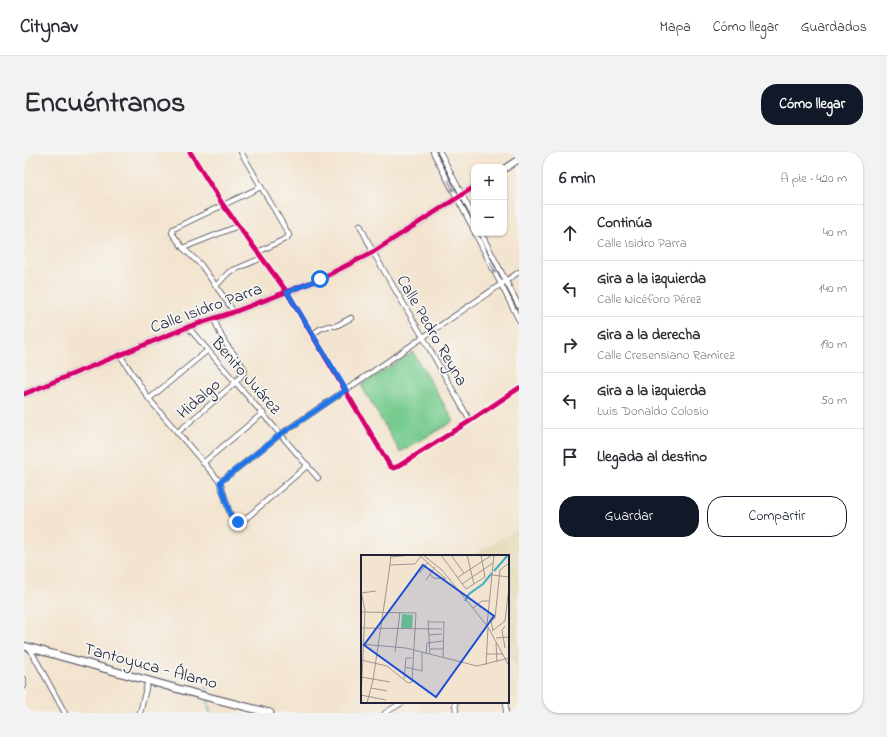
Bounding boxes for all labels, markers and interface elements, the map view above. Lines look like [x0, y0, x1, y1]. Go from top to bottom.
text: Citynav [20, 14, 78, 41]
text: Mapa [660, 17, 691, 38]
text: Cómo llegar [713, 17, 779, 38]
text: Guardados [801, 17, 867, 38]
text: Encuéntranos [24, 84, 185, 125]
button: Cómo llegar [761, 84, 863, 125]
map controls [471, 164, 507, 236]
button: + [471, 164, 507, 200]
text: 6 min [559, 166, 595, 191]
text: A pie · 420 m [780, 169, 847, 188]
one-way arrow [448, 180, 455, 192]
button: − [471, 200, 507, 236]
text: Continúa [597, 212, 652, 234]
icon: ahead [559, 222, 581, 244]
text: 40 m [823, 223, 847, 242]
text: Calle Isidro Parra [597, 234, 687, 253]
one-way arrow [490, 262, 497, 274]
text: Gira a la izquierda [597, 268, 706, 290]
route start [311, 270, 329, 288]
street label: Calle Pedro Reyna [389, 271, 474, 391]
street label: Calle Isidro Parra [147, 277, 266, 340]
icon: left [559, 278, 581, 300]
text: 140 m [819, 279, 847, 298]
text: Calle Nicéforo Pérez [597, 290, 701, 309]
text: Gira a la derecha [597, 324, 700, 346]
street label: Benito Juárez [204, 331, 287, 421]
icon: right [559, 334, 581, 356]
text: 190 m [820, 335, 847, 354]
text: Calle Cresensiano Ramírez [597, 346, 735, 365]
street label: Hidalgo [172, 373, 228, 427]
text: Gira a la izquierda [597, 380, 706, 402]
icon: left [559, 390, 581, 412]
text: 50 m [821, 391, 847, 410]
text: Luis Donaldo Colosio [597, 402, 709, 421]
icon: arrive [559, 446, 581, 468]
text: Llegada al destino [597, 446, 707, 468]
button: Guardar [559, 496, 699, 537]
button: Compartir [707, 496, 847, 537]
route end [229, 513, 247, 531]
inset map [361, 555, 509, 703]
street label: Tantoyuca - Álamo [81, 637, 220, 697]

